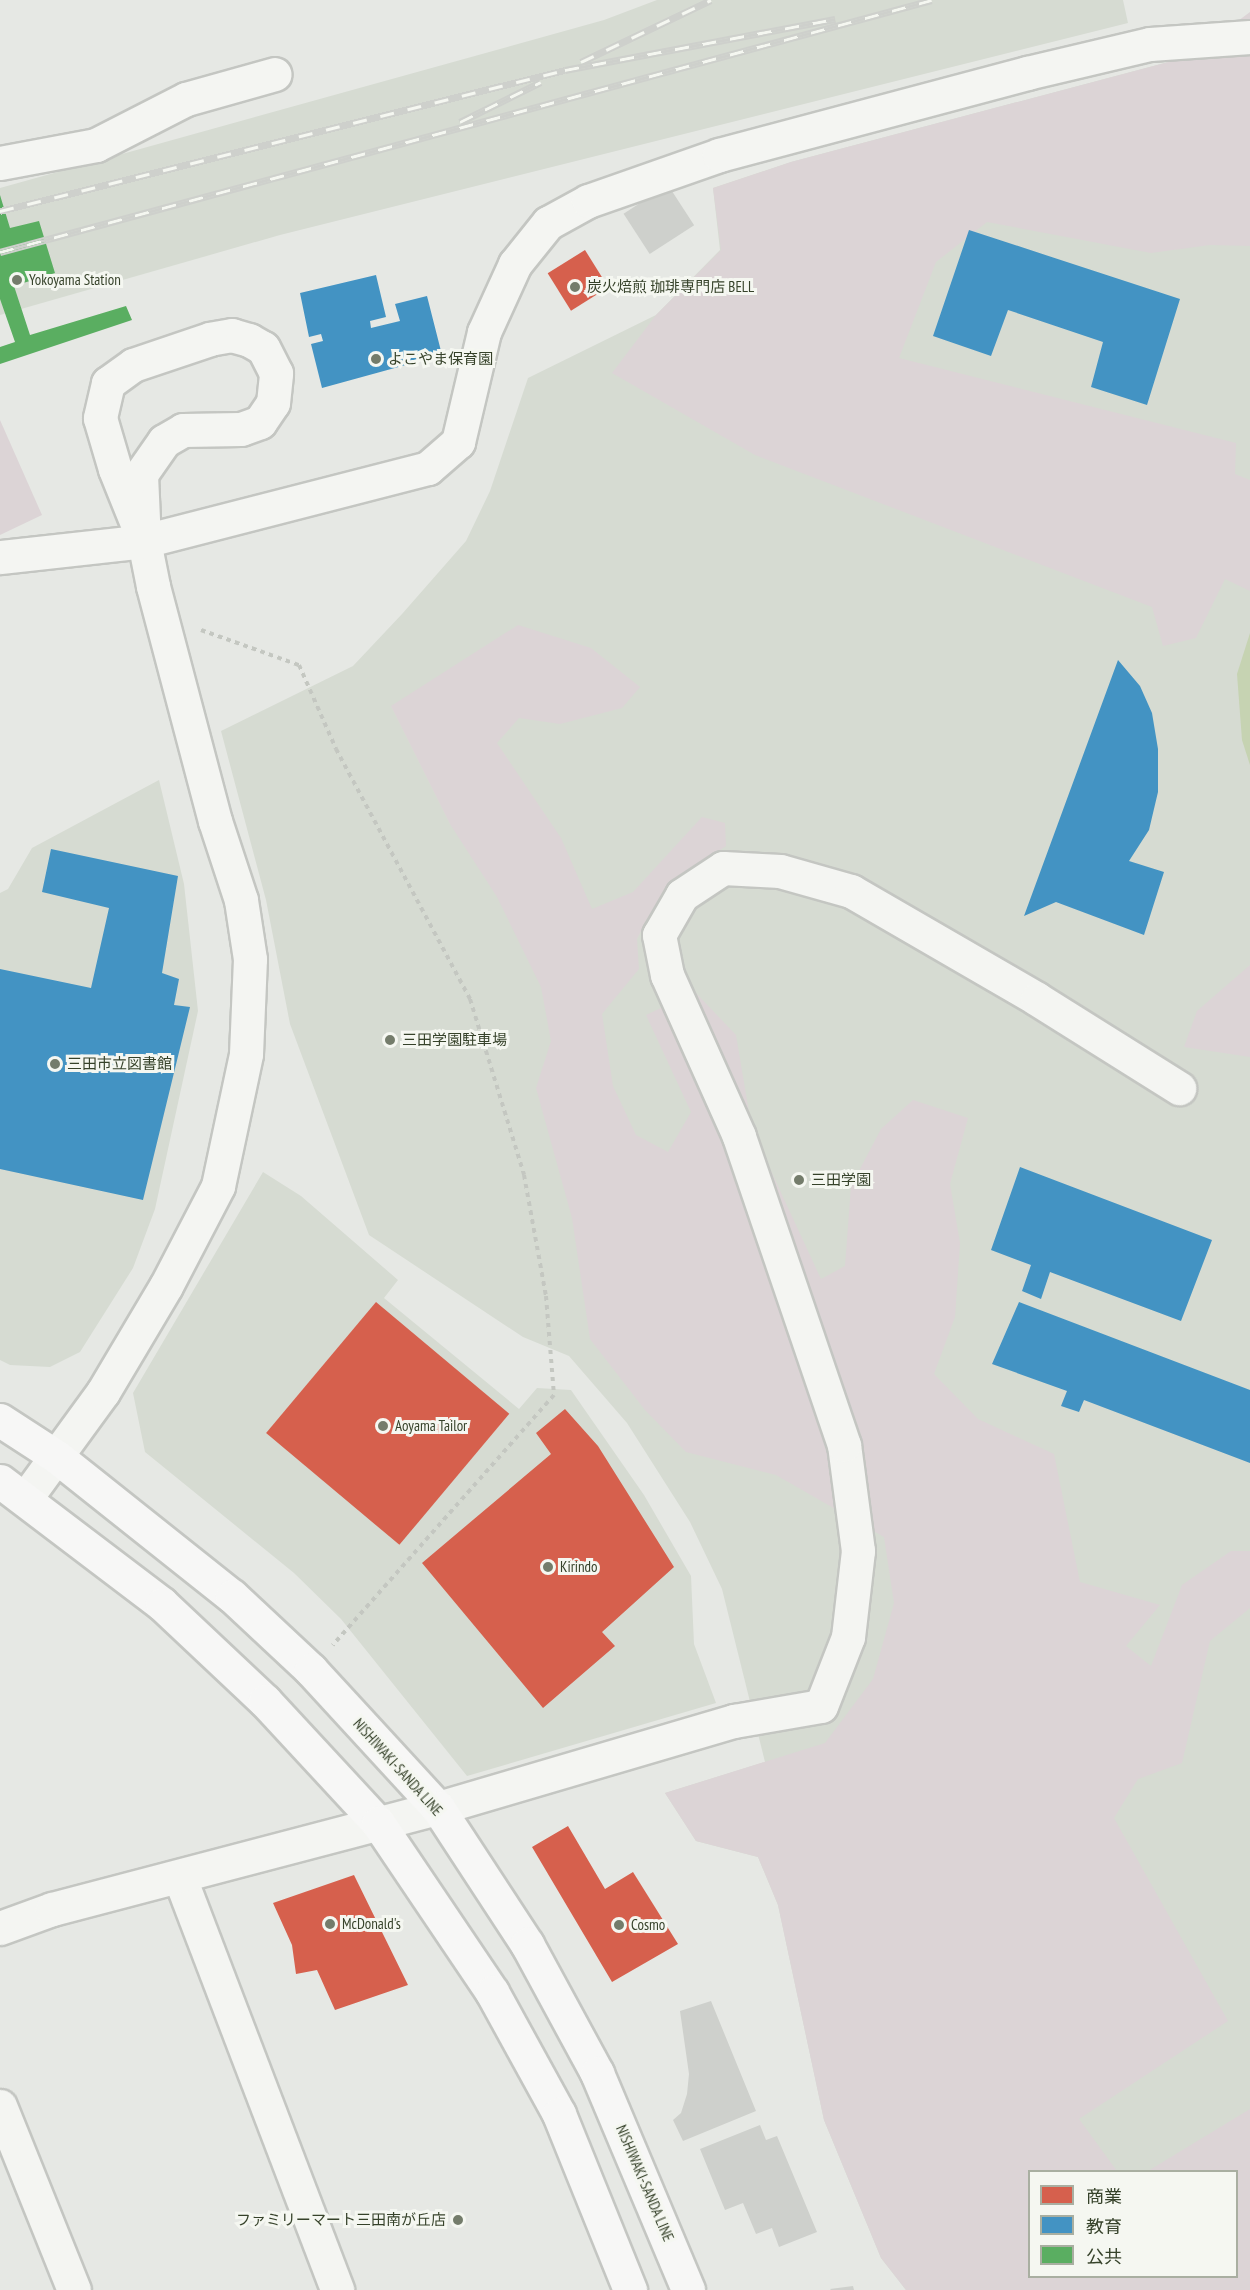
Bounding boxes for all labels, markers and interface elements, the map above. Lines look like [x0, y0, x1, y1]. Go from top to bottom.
place label: Yokoyama Station [29, 271, 121, 289]
marker: Yokoyama Station [10, 273, 24, 287]
place label: 炭火焙煎 珈琲専門店 BELL [587, 278, 754, 296]
marker: 炭火焙煎 珈琲専門店 BELL [568, 280, 582, 294]
place label: よこやま保育園 [388, 350, 493, 368]
marker: よこやま保育園 [369, 352, 383, 366]
place label: 三田学園駐車場 [402, 1031, 507, 1049]
marker: 三田学園駐車場 [383, 1033, 397, 1047]
place label: 三田市立図書館 [67, 1055, 172, 1073]
marker: 三田市立図書館 [48, 1057, 62, 1071]
place label: 三田学園 [811, 1171, 871, 1189]
marker: 三田学園 [792, 1173, 806, 1187]
place label: Aoyama Tailor [395, 1417, 468, 1435]
marker: Aoyama Tailor [376, 1419, 390, 1433]
place label: Kirindo [560, 1558, 598, 1576]
marker: Kirindo [541, 1560, 555, 1574]
street label: NISHIWAKI-SANDA LINE [349, 1714, 447, 1820]
place label: McDonald's [342, 1915, 401, 1933]
place label: Cosmo [631, 1916, 665, 1934]
marker: McDonald's [323, 1917, 337, 1931]
marker: Cosmo [612, 1918, 626, 1932]
street label: NISHIWAKI-SANDA LINE [612, 2122, 678, 2244]
legend [1028, 2170, 1238, 2278]
text: 商業 [1086, 2185, 1122, 2208]
place label: ファミリーマート三田南が丘店 [236, 2211, 446, 2229]
marker: ファミリーマート三田南が丘店 [451, 2213, 465, 2227]
text: 教育 [1086, 2215, 1122, 2238]
text: 公共 [1086, 2245, 1122, 2268]

